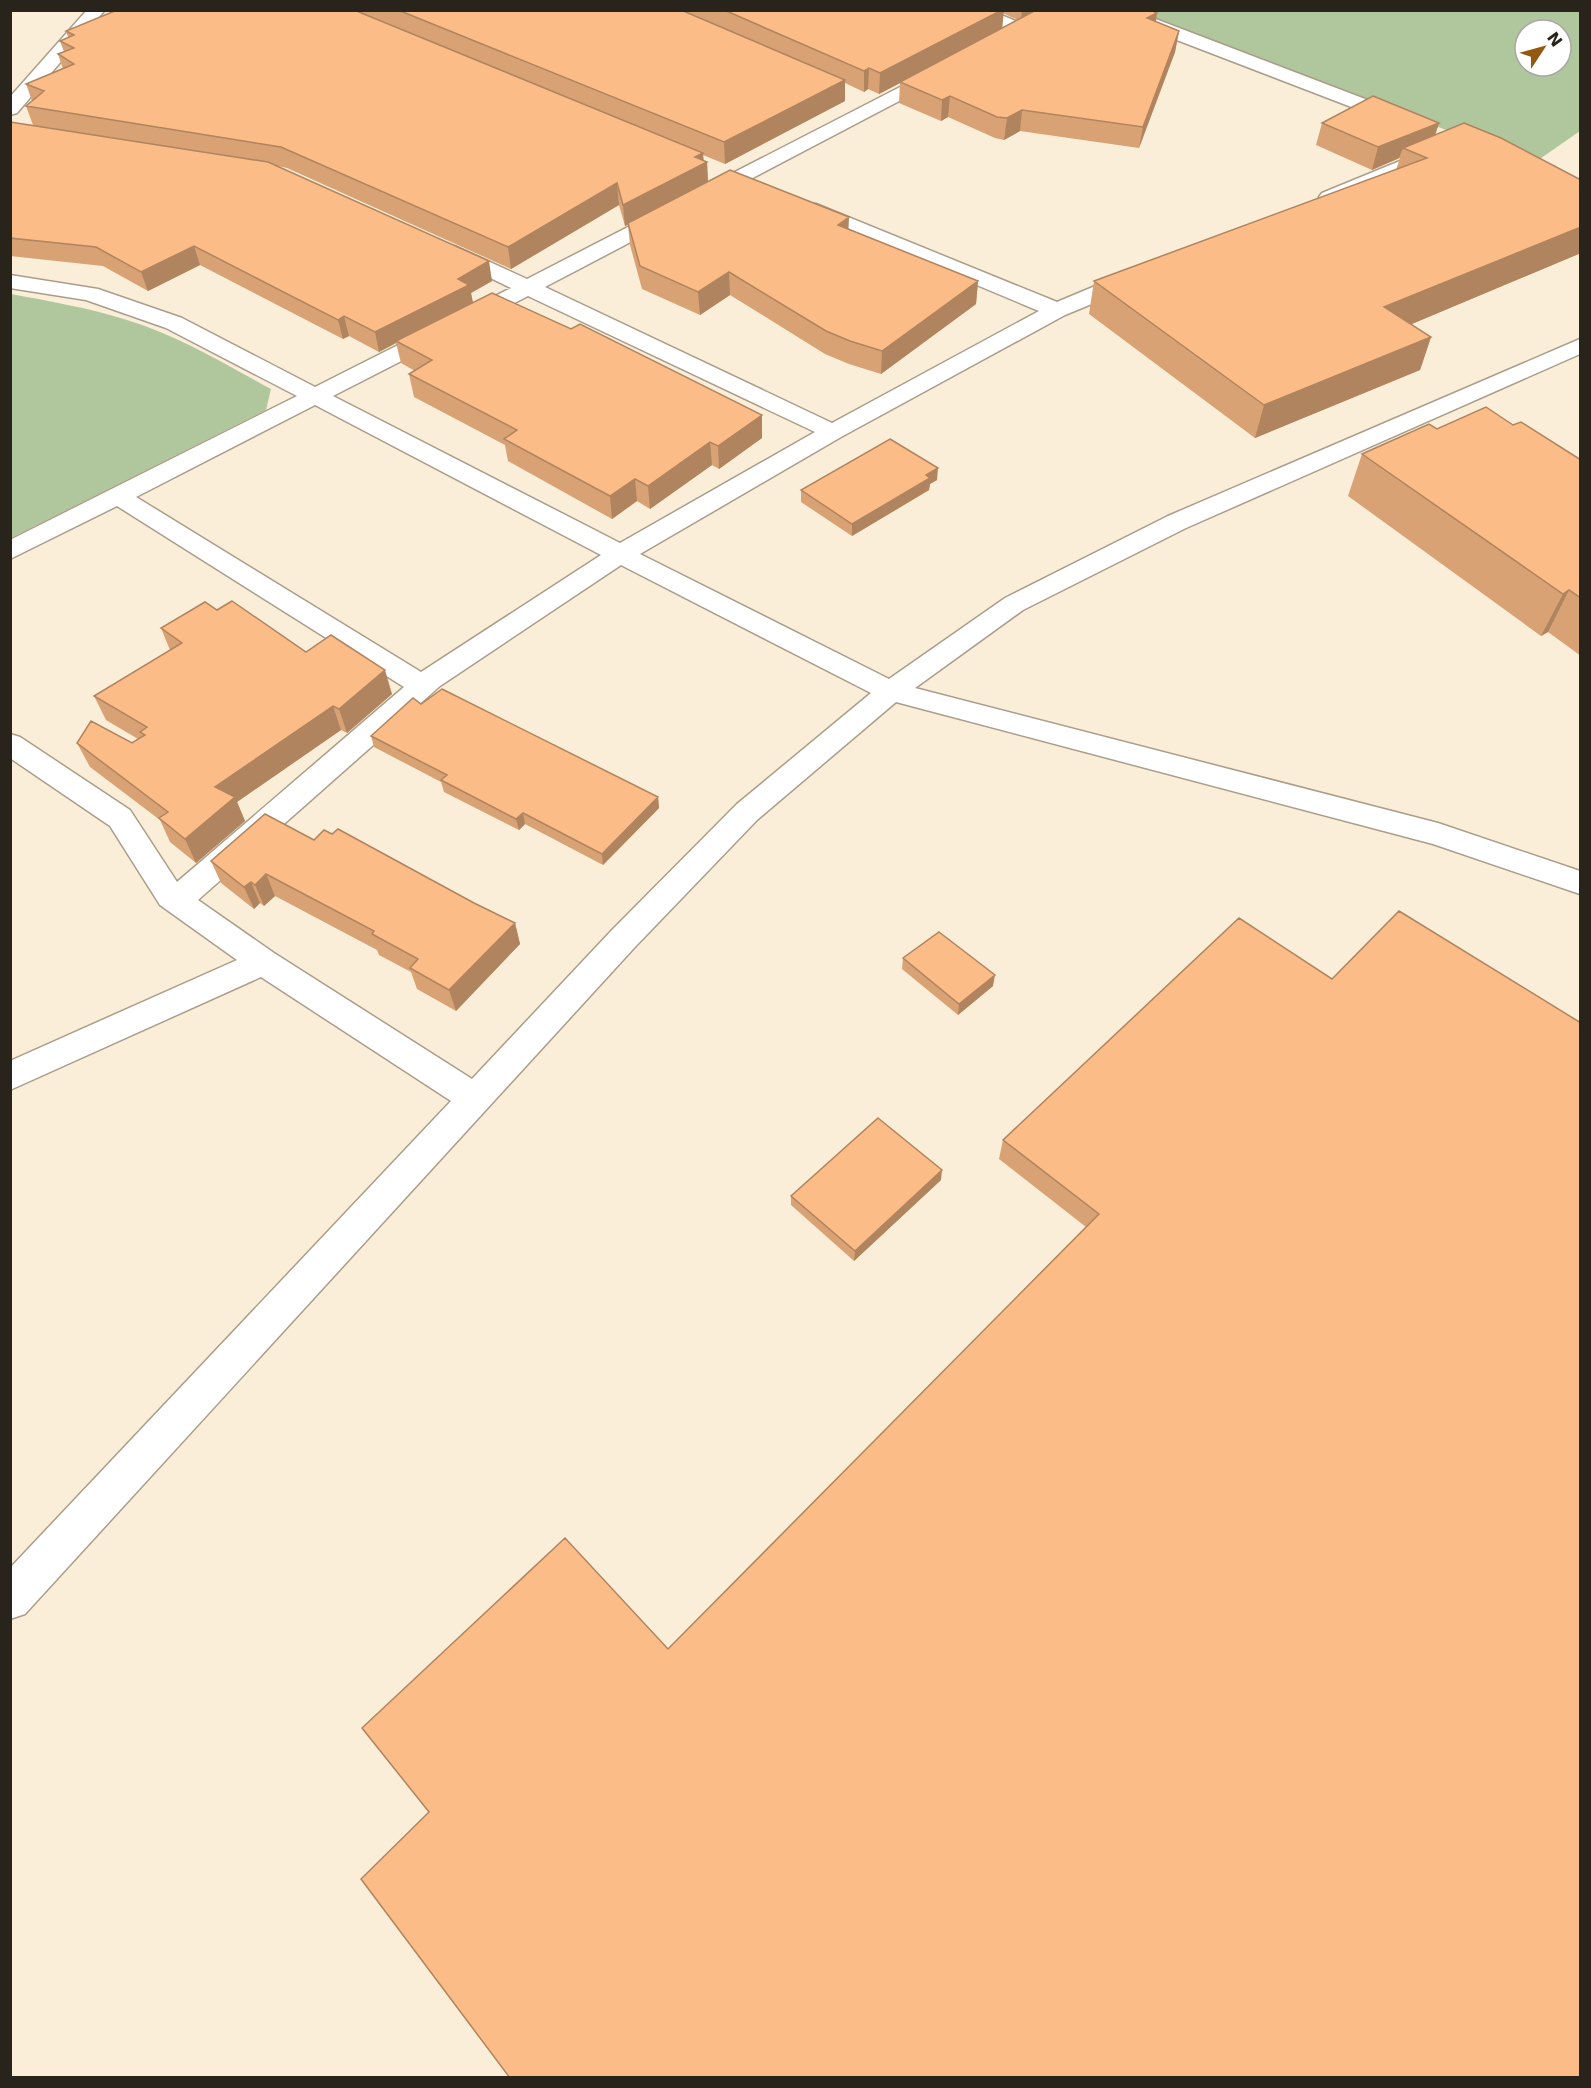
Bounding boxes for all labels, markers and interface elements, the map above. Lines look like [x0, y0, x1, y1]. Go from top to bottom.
north arrow [1513, 18, 1573, 78]
text: N [1543, 28, 1566, 50]

